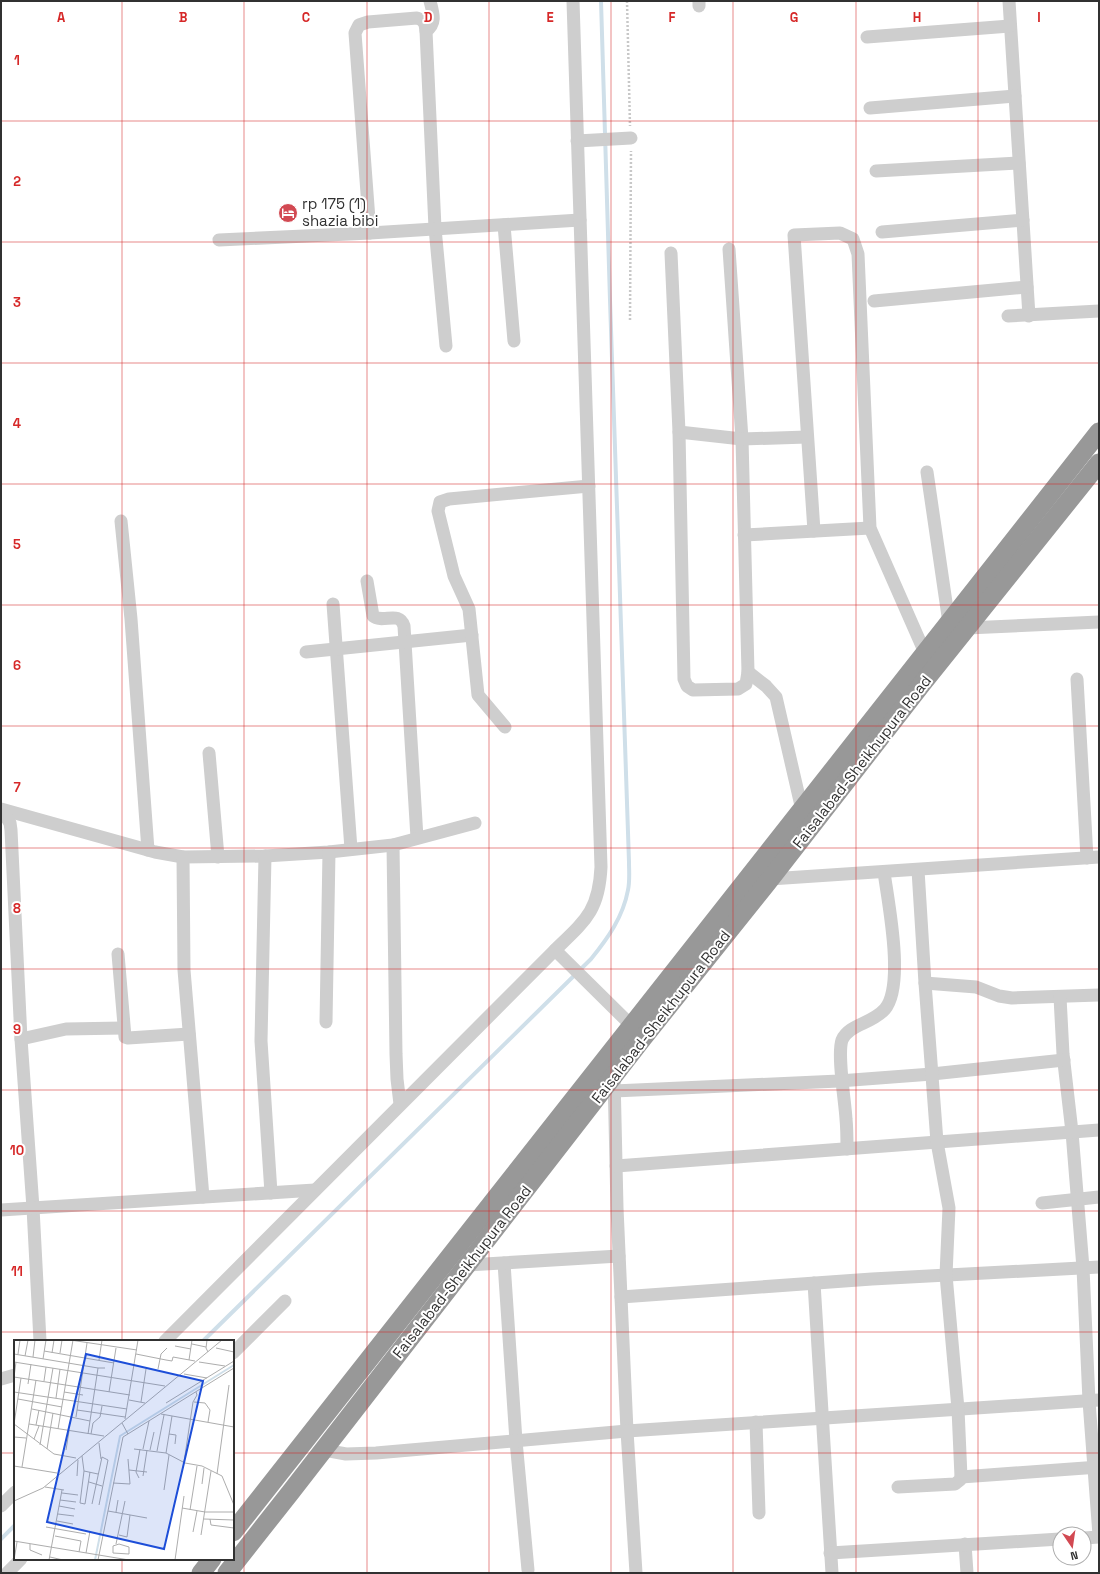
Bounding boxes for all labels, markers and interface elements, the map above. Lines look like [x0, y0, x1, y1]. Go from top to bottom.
text: A [57, 9, 66, 26]
text: B [179, 9, 188, 26]
text: C [302, 9, 310, 26]
text: D [424, 9, 433, 26]
text: E [546, 9, 554, 26]
text: F [669, 9, 676, 26]
text: G [790, 9, 798, 26]
text: H [913, 9, 921, 26]
text: I [1037, 9, 1041, 26]
text: 1 [14, 52, 20, 69]
text: 2 [13, 173, 21, 190]
place label: rp 175 (1) shazia bibi [302, 194, 378, 230]
hotel icon: rp 175 (1) shazia bibi [277, 202, 299, 224]
text: 3 [13, 294, 21, 311]
text: 4 [13, 415, 21, 432]
text: 5 [13, 536, 21, 553]
text: 6 [13, 657, 21, 674]
street label: Faisalabad-Sheikhupura Road [788, 671, 935, 852]
text: 7 [13, 779, 21, 796]
text: 8 [13, 900, 21, 917]
street label: Faisalabad-Sheikhupura Road [587, 926, 734, 1107]
text: 9 [13, 1021, 21, 1038]
text: 10 [10, 1142, 24, 1159]
street label: Faisalabad-Sheikhupura Road [388, 1181, 535, 1362]
text: 11 [11, 1263, 23, 1280]
inset map [14, 1340, 234, 1560]
north arrow [1052, 1526, 1092, 1566]
text: N [1069, 1548, 1079, 1563]

